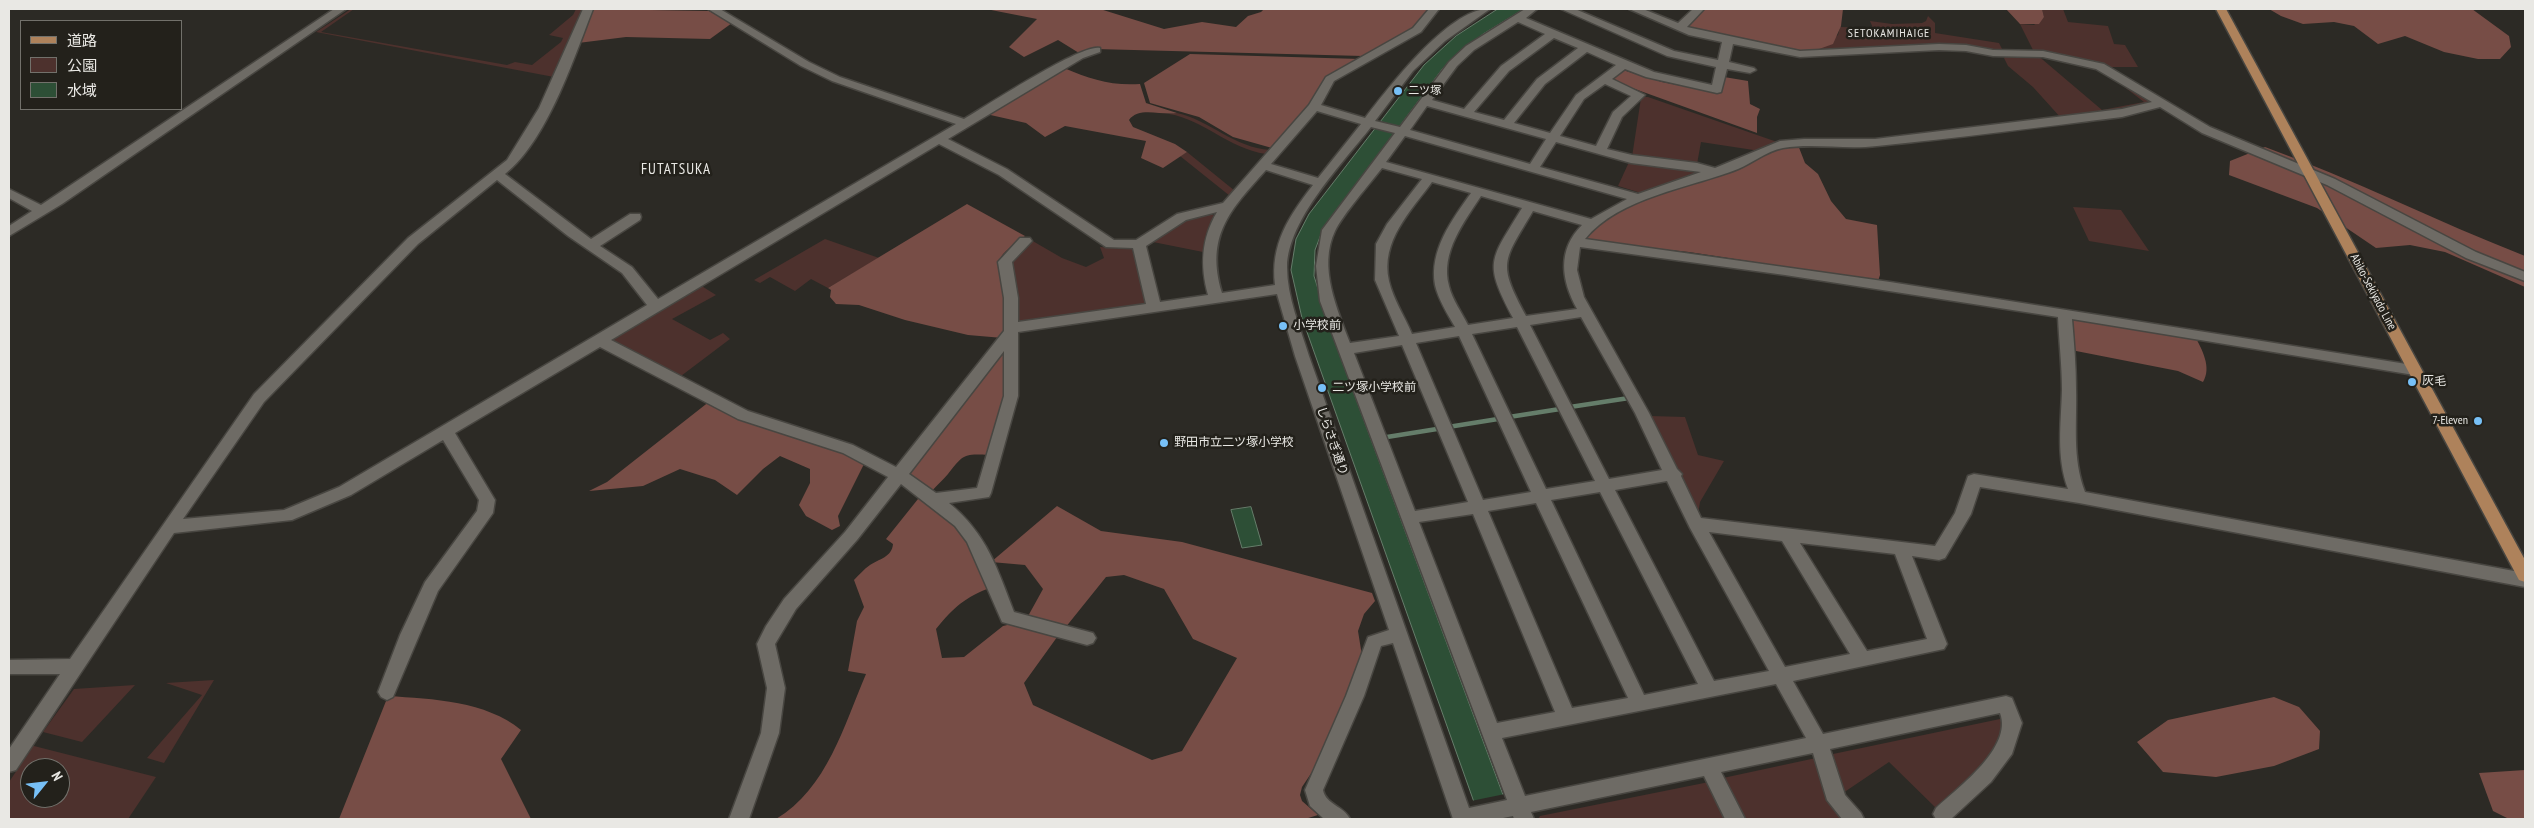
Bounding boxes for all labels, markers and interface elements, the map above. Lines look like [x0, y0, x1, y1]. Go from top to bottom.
legend [20, 20, 182, 110]
district label: SETOKAMIHAIGE [1846, 27, 1932, 41]
text: 道路 [67, 31, 97, 50]
text: 公園 [67, 56, 97, 75]
text: 水域 [67, 81, 97, 100]
place label: 二ツ塚 [1408, 84, 1441, 98]
marker: 二ツ塚 [1392, 85, 1404, 97]
district label: FUTATSUKA [640, 161, 712, 179]
street label: Abiko-Sekiyado Line [2347, 251, 2399, 333]
place label: 小学校前 [1293, 319, 1341, 333]
marker: 小学校前 [1277, 320, 1289, 332]
place label: 灰毛 [2422, 375, 2446, 389]
marker: 灰毛 [2406, 376, 2418, 388]
place label: 二ツ塚小学校前 [1332, 381, 1416, 395]
marker: 二ツ塚小学校前 [1316, 382, 1328, 394]
street label: しらさぎ通り [1313, 405, 1351, 477]
place label: 7-Eleven [2432, 414, 2468, 428]
marker: 7-Eleven [2472, 415, 2484, 427]
place label: 野田市立二ツ塚小学校 [1174, 436, 1294, 450]
marker: 野田市立二ツ塚小学校 [1158, 437, 1170, 449]
north arrow [20, 758, 70, 808]
text: N [48, 769, 67, 784]

